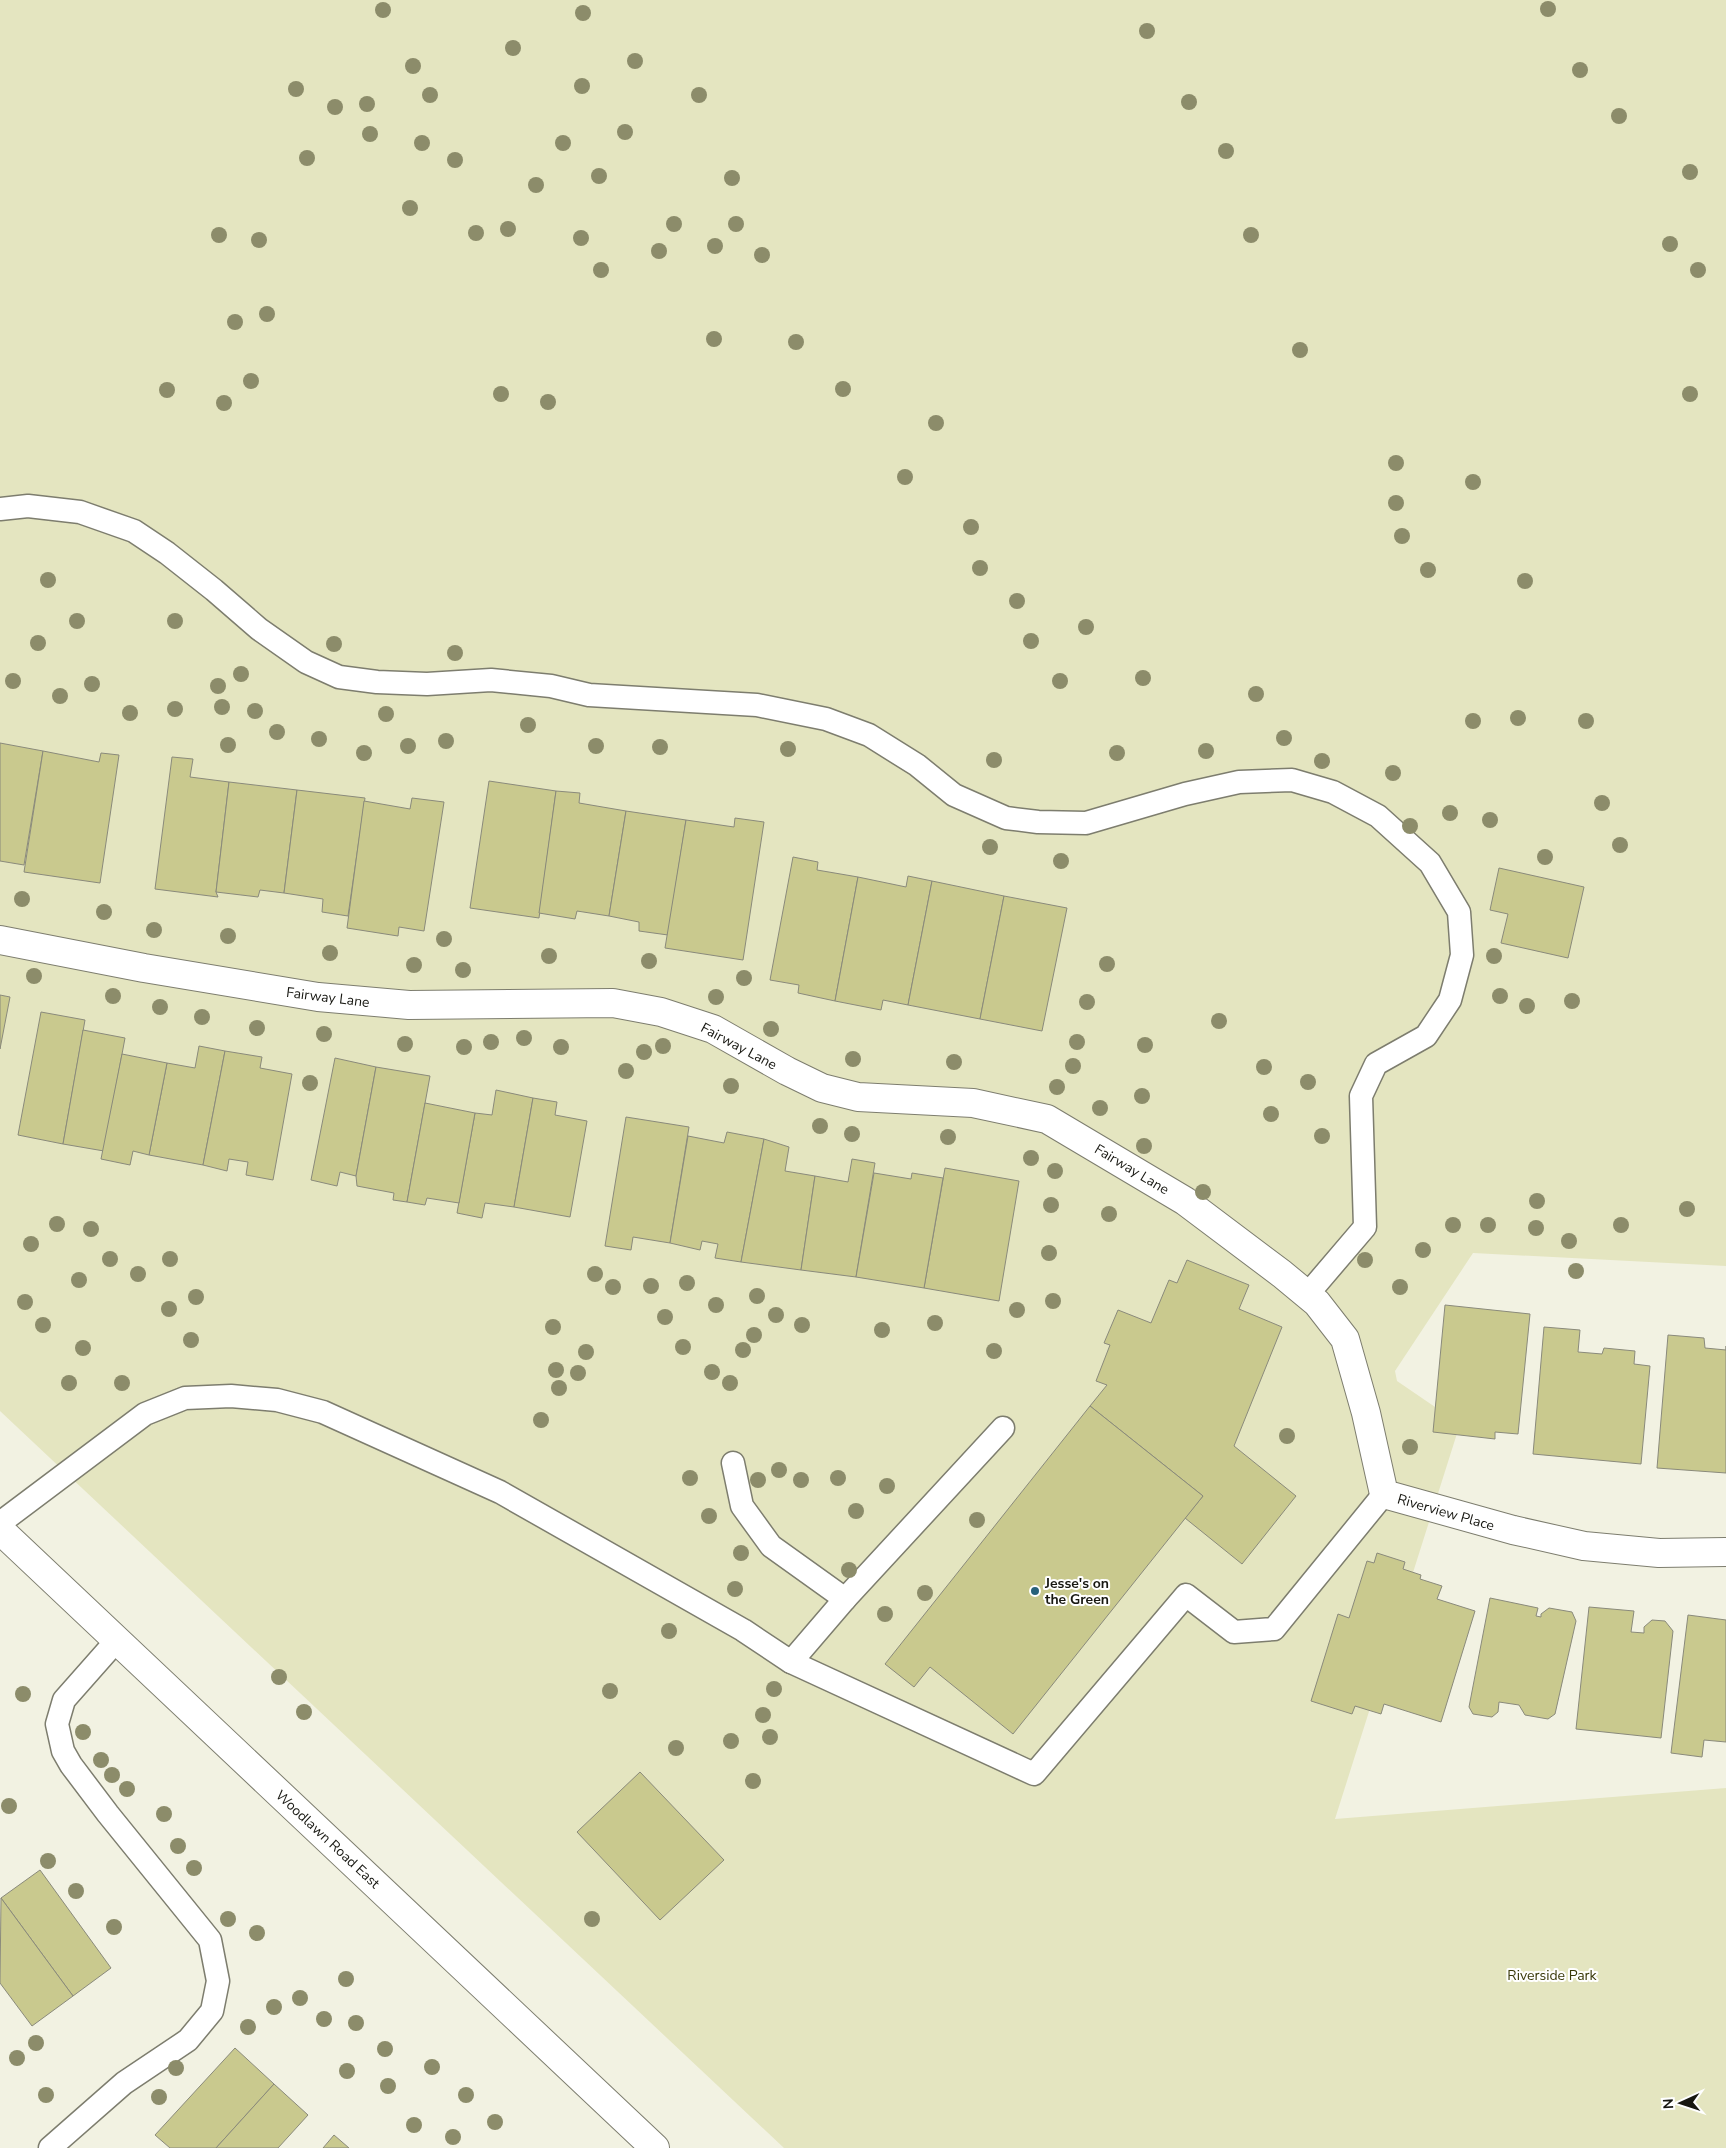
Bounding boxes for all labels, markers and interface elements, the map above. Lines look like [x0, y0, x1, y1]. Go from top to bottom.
street label: Fairway Lane [285, 983, 371, 1012]
street label: Fairway Lane [697, 1018, 780, 1074]
street label: Fairway Lane [1091, 1140, 1173, 1199]
street label: Riverview Place [1395, 1490, 1497, 1535]
place label: Jesse's on the Green [1044, 1574, 1109, 1609]
marker: Jesse's on the Green [1029, 1585, 1041, 1597]
street label: Woodlawn Road East [271, 1786, 384, 1893]
park label: Riverside Park [1507, 1966, 1598, 1985]
north arrow [1656, 2078, 1706, 2128]
text: N [1659, 2098, 1678, 2109]

